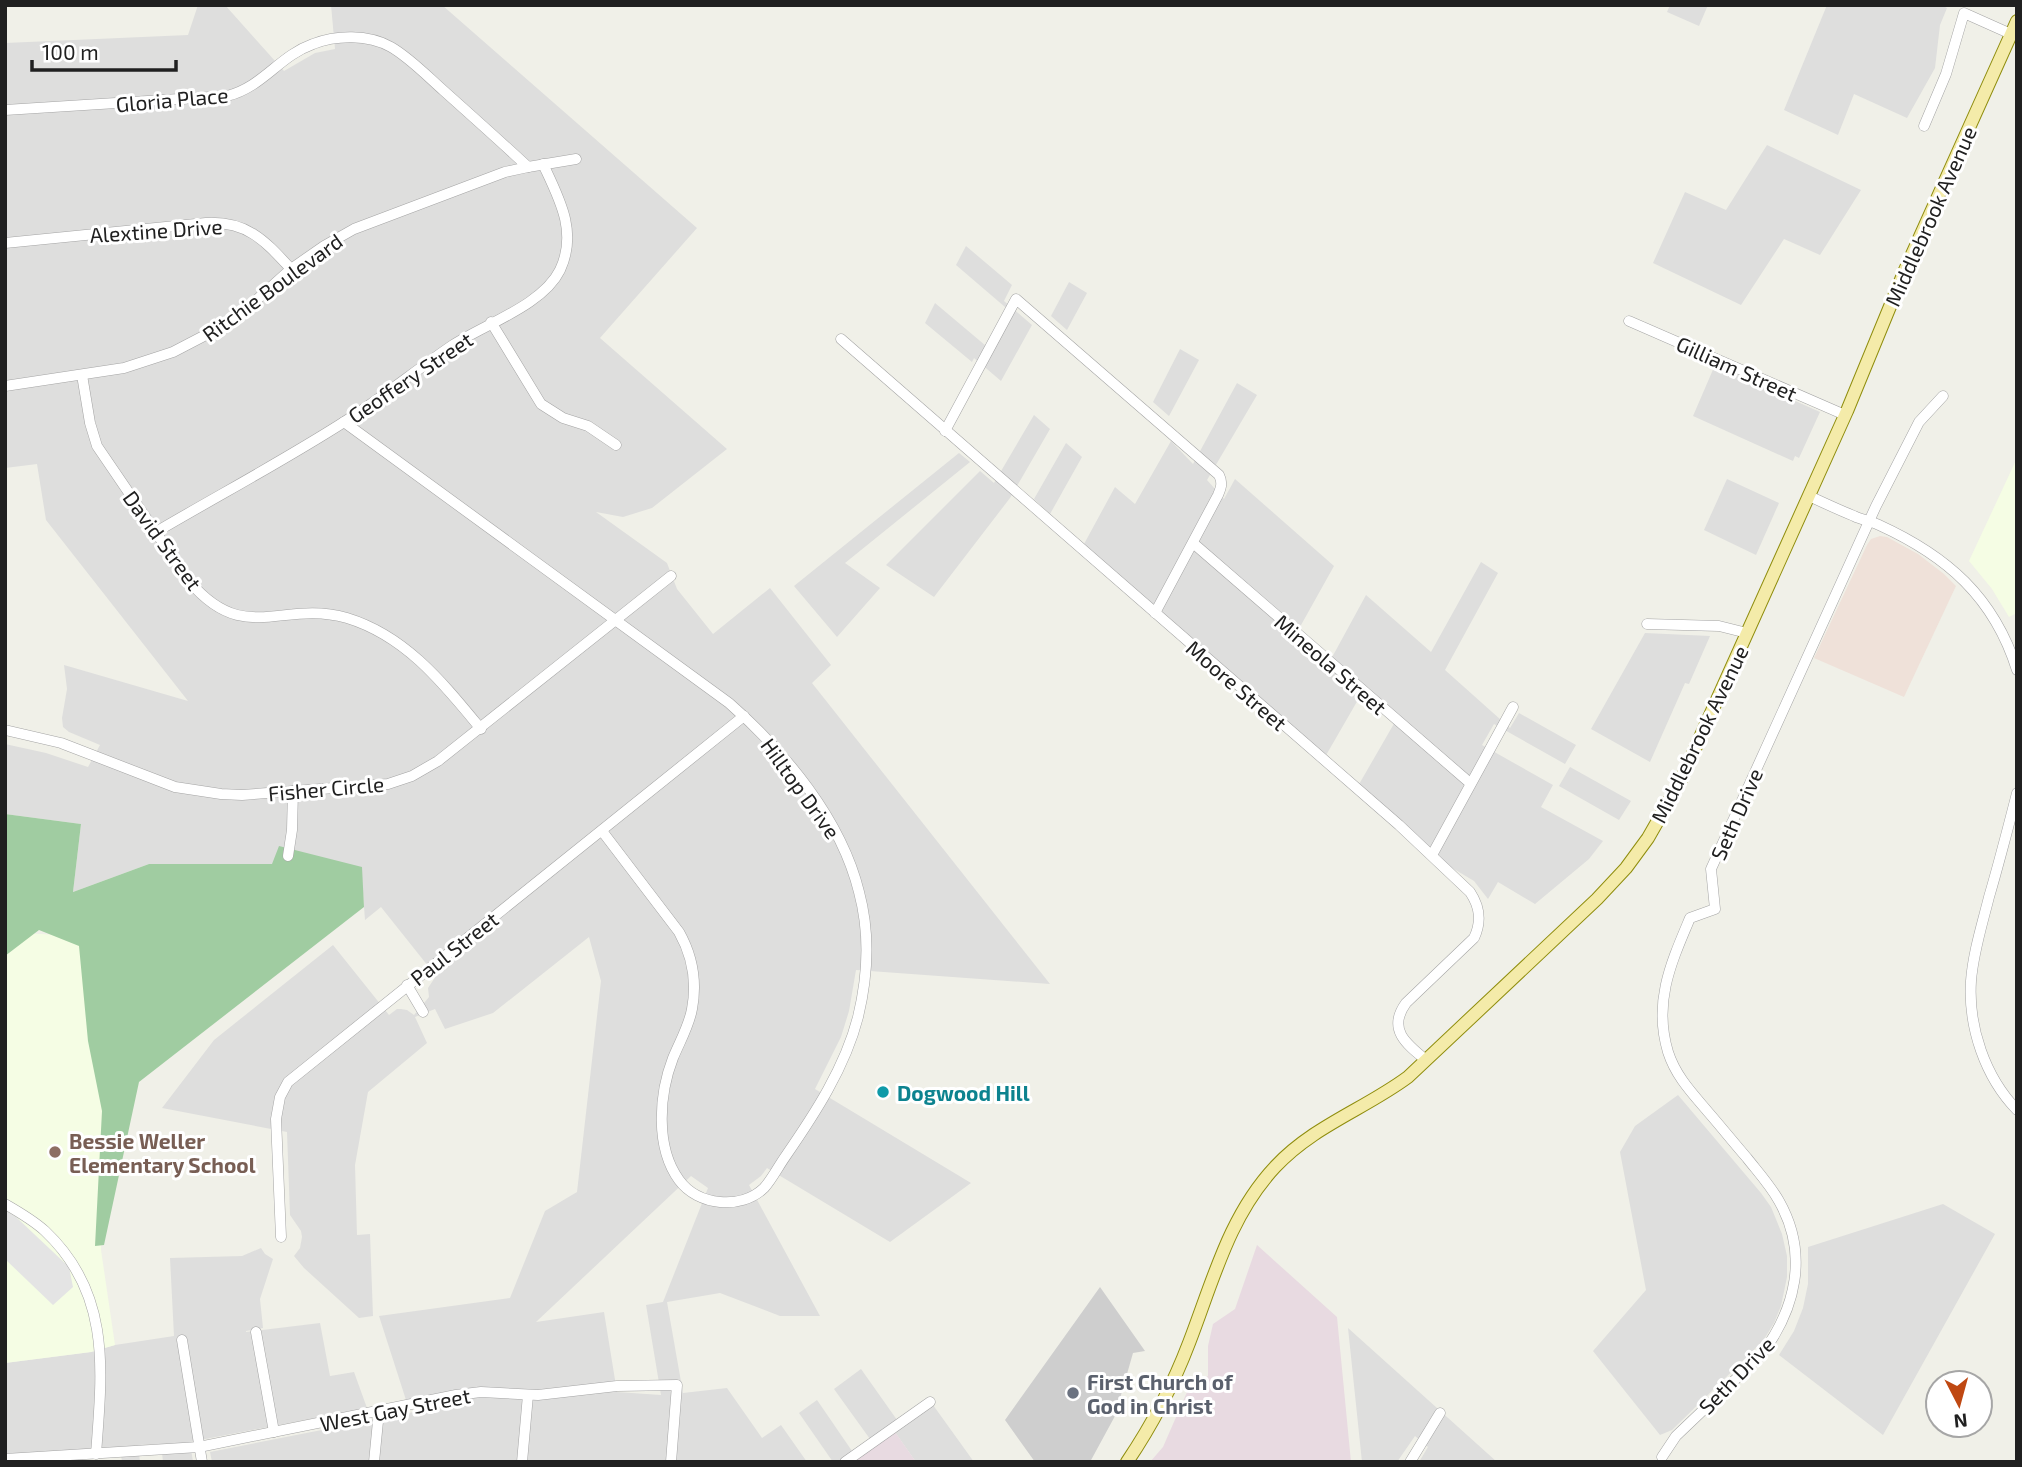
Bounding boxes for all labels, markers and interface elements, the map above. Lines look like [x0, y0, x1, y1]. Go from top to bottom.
scale bar [32, 28, 175, 72]
text: 100 m [42, 39, 99, 64]
street label: Gloria Place [115, 82, 229, 116]
street label: Middlebrook Avenue [1879, 122, 1981, 310]
street label: Alextine Drive [89, 213, 223, 247]
street label: Ritchie Boulevard [197, 228, 347, 346]
street label: Geoffery Street [343, 326, 477, 428]
street label: Gilliam Street [1673, 330, 1801, 406]
street label: David Street [119, 485, 207, 595]
street label: Mineola Street [1270, 609, 1392, 719]
street label: Moore Street [1182, 635, 1292, 735]
street label: Middlebrook Avenue [1645, 641, 1753, 827]
street label: Hilltop Drive [756, 733, 846, 843]
street label: Seth Drive [1705, 764, 1767, 864]
street label: Fisher Circle [267, 770, 385, 806]
street label: Paul Street [405, 906, 503, 990]
place label: Dogwood Hill [897, 1080, 1030, 1105]
marker: Dogwood Hill [875, 1084, 891, 1100]
place label: Bessie Weller Elementary School [69, 1128, 256, 1178]
marker: Bessie Weller Elementary School [47, 1144, 63, 1160]
street label: Seth Drive [1693, 1331, 1779, 1419]
place label: First Church of God in Christ [1087, 1369, 1233, 1418]
north arrow [1924, 1369, 1994, 1439]
street label: West Gay Street [318, 1382, 472, 1436]
marker: First Church of God in Christ [1065, 1385, 1081, 1401]
text: N [1953, 1409, 1969, 1434]

